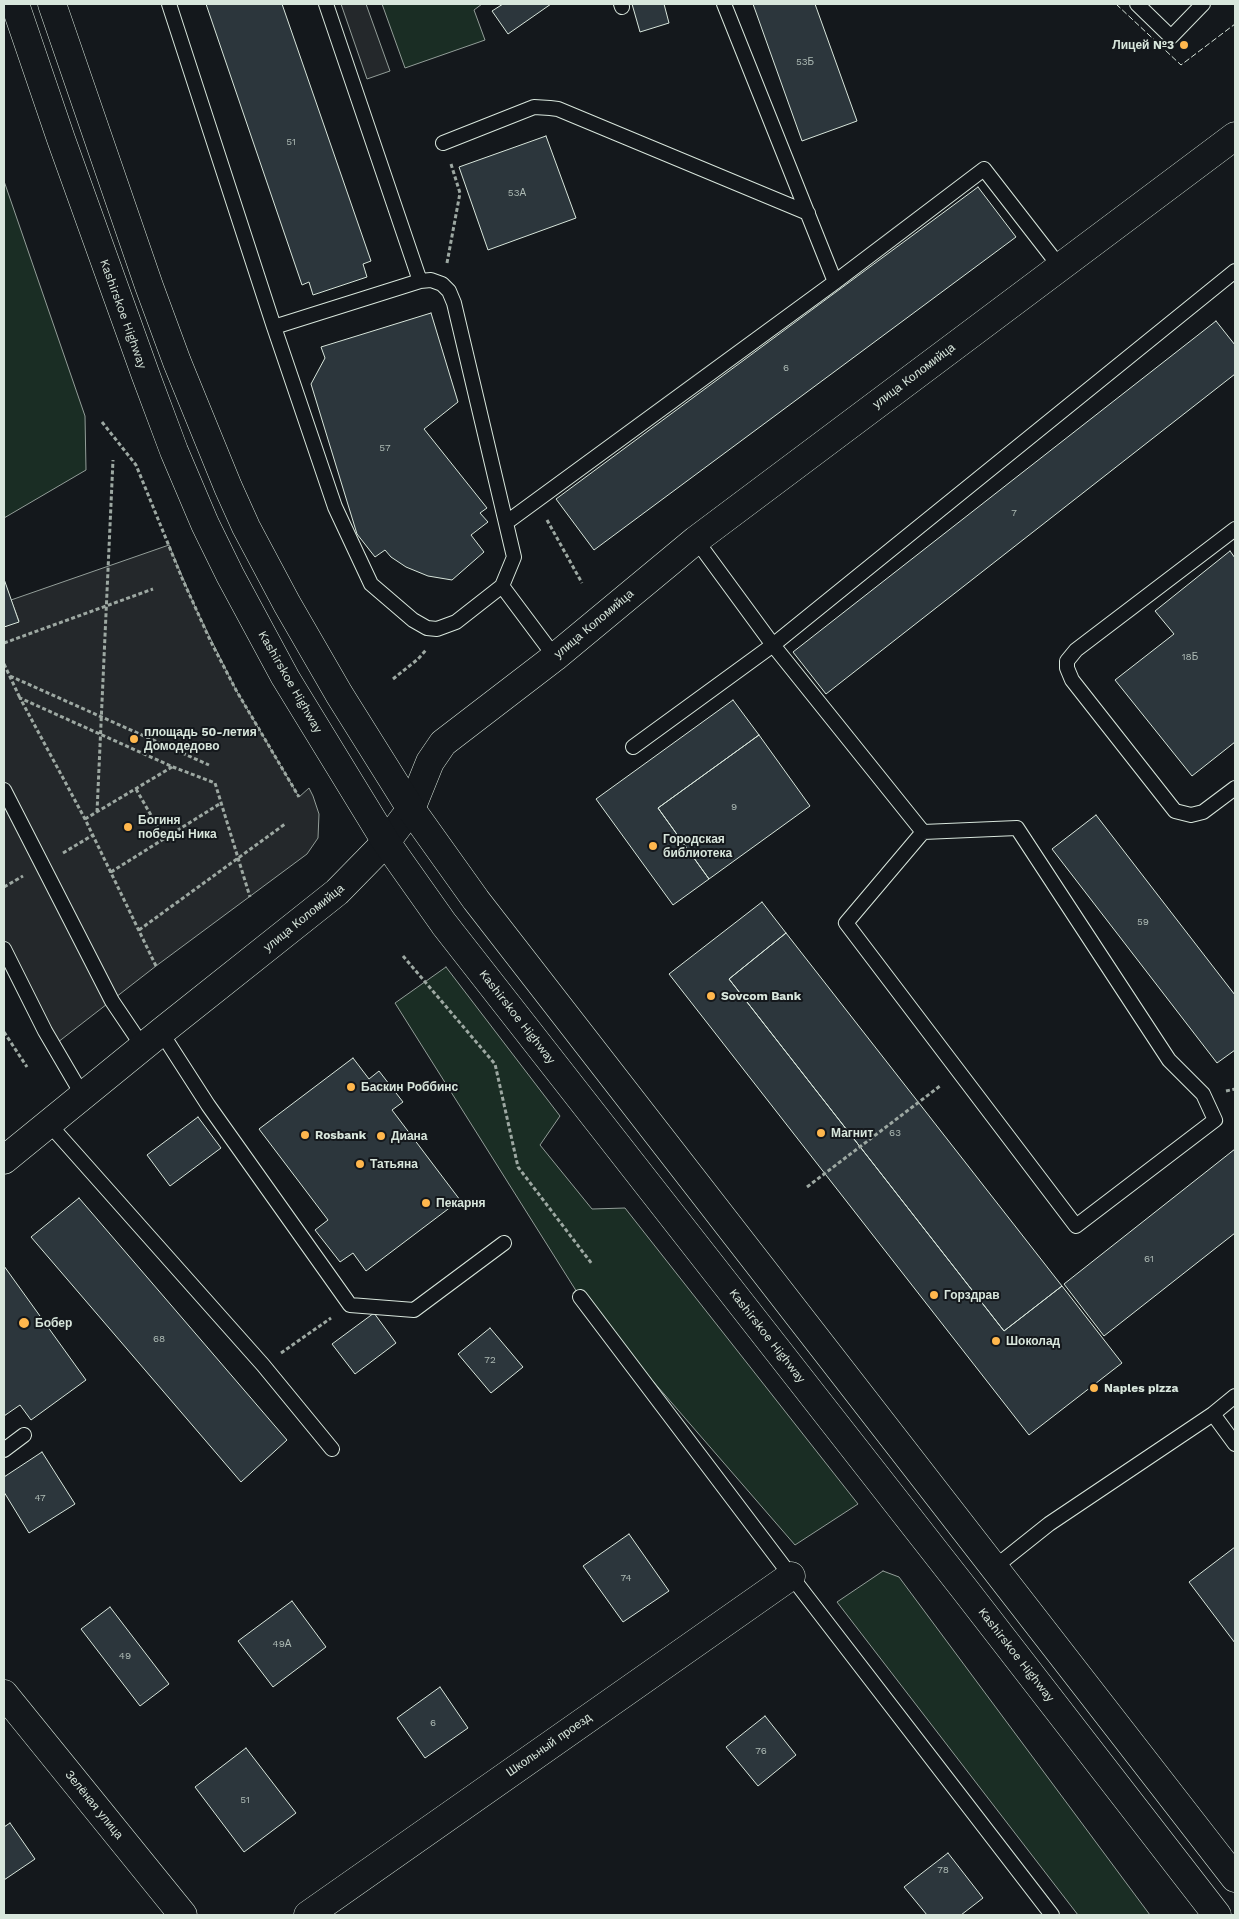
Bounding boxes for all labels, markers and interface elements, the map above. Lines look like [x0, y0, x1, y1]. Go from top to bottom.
place label: Лицей №3 [1112, 38, 1174, 52]
marker: Лицей №3 [1178, 39, 1190, 51]
house number: 53Б [796, 56, 814, 68]
house number: 51 [286, 136, 296, 148]
house number: 53А [508, 187, 526, 199]
street label: Kashirskoe Highway [96, 257, 150, 371]
street label: улица Коломийца [870, 340, 958, 412]
house number: 6 [783, 362, 789, 374]
house number: 57 [379, 442, 391, 454]
house number: 7 [1011, 507, 1017, 519]
street label: улица Коломийца [551, 587, 637, 661]
street label: Kashirskoe Highway [255, 628, 325, 736]
house number: 18Б [1182, 651, 1198, 663]
place label: площадь 50-летия Домодедово [144, 725, 257, 753]
marker: площадь 50-летия Домодедово [128, 733, 140, 745]
house number: 9 [731, 801, 737, 813]
place label: Богиня победы Ника [138, 813, 217, 841]
marker: Богиня победы Ника [122, 821, 134, 833]
place label: Городская библиотека [663, 832, 732, 860]
marker: Городская библиотека [647, 840, 659, 852]
street label: улица Коломийца [261, 881, 347, 955]
house number: 59 [1137, 916, 1149, 928]
street label: Kashirskoe Highway [476, 967, 558, 1067]
place label: Sovcom Bank [721, 989, 801, 1003]
marker: Sovcom Bank [705, 990, 717, 1002]
place label: Баскин Роббинс [361, 1080, 458, 1094]
marker: Баскин Роббинс [345, 1081, 357, 1093]
place label: Магнит [831, 1126, 873, 1140]
marker: Магнит [815, 1127, 827, 1139]
house number: 63 [889, 1127, 901, 1139]
place label: Rosbank [315, 1128, 366, 1142]
marker: Rosbank [299, 1129, 311, 1141]
place label: Диана [391, 1129, 428, 1143]
marker: Диана [375, 1130, 387, 1142]
place label: Татьяна [370, 1157, 418, 1171]
marker: Татьяна [354, 1158, 366, 1170]
place label: Пекарня [436, 1196, 486, 1210]
marker: Пекарня [420, 1197, 432, 1209]
house number: 61 [1144, 1253, 1154, 1265]
street label: Kashirskoe Highway [726, 1286, 808, 1386]
place label: Горздрав [944, 1288, 1000, 1302]
marker: Горздрав [928, 1289, 940, 1301]
marker: Бобер [17, 1316, 31, 1330]
place label: Бобер [35, 1316, 72, 1330]
house number: 68 [153, 1333, 165, 1345]
place label: Шоколад [1006, 1334, 1060, 1348]
marker: Шоколад [990, 1335, 1002, 1347]
house number: 72 [484, 1354, 496, 1366]
place label: Naples pizza [1104, 1381, 1178, 1395]
marker: Naples pizza [1088, 1382, 1100, 1394]
house number: 47 [34, 1492, 46, 1504]
house number: 74 [620, 1572, 632, 1584]
street label: Kashirskoe Highway [975, 1605, 1057, 1705]
house number: 49А [273, 1638, 291, 1650]
house number: 49 [119, 1650, 131, 1662]
street label: Школьный проезд [504, 1710, 594, 1780]
house number: 6 [430, 1717, 436, 1729]
house number: 76 [755, 1745, 767, 1757]
street label: Зелёная улица [62, 1768, 126, 1842]
house number: 51 [240, 1794, 250, 1806]
house number: 78 [937, 1864, 949, 1876]

